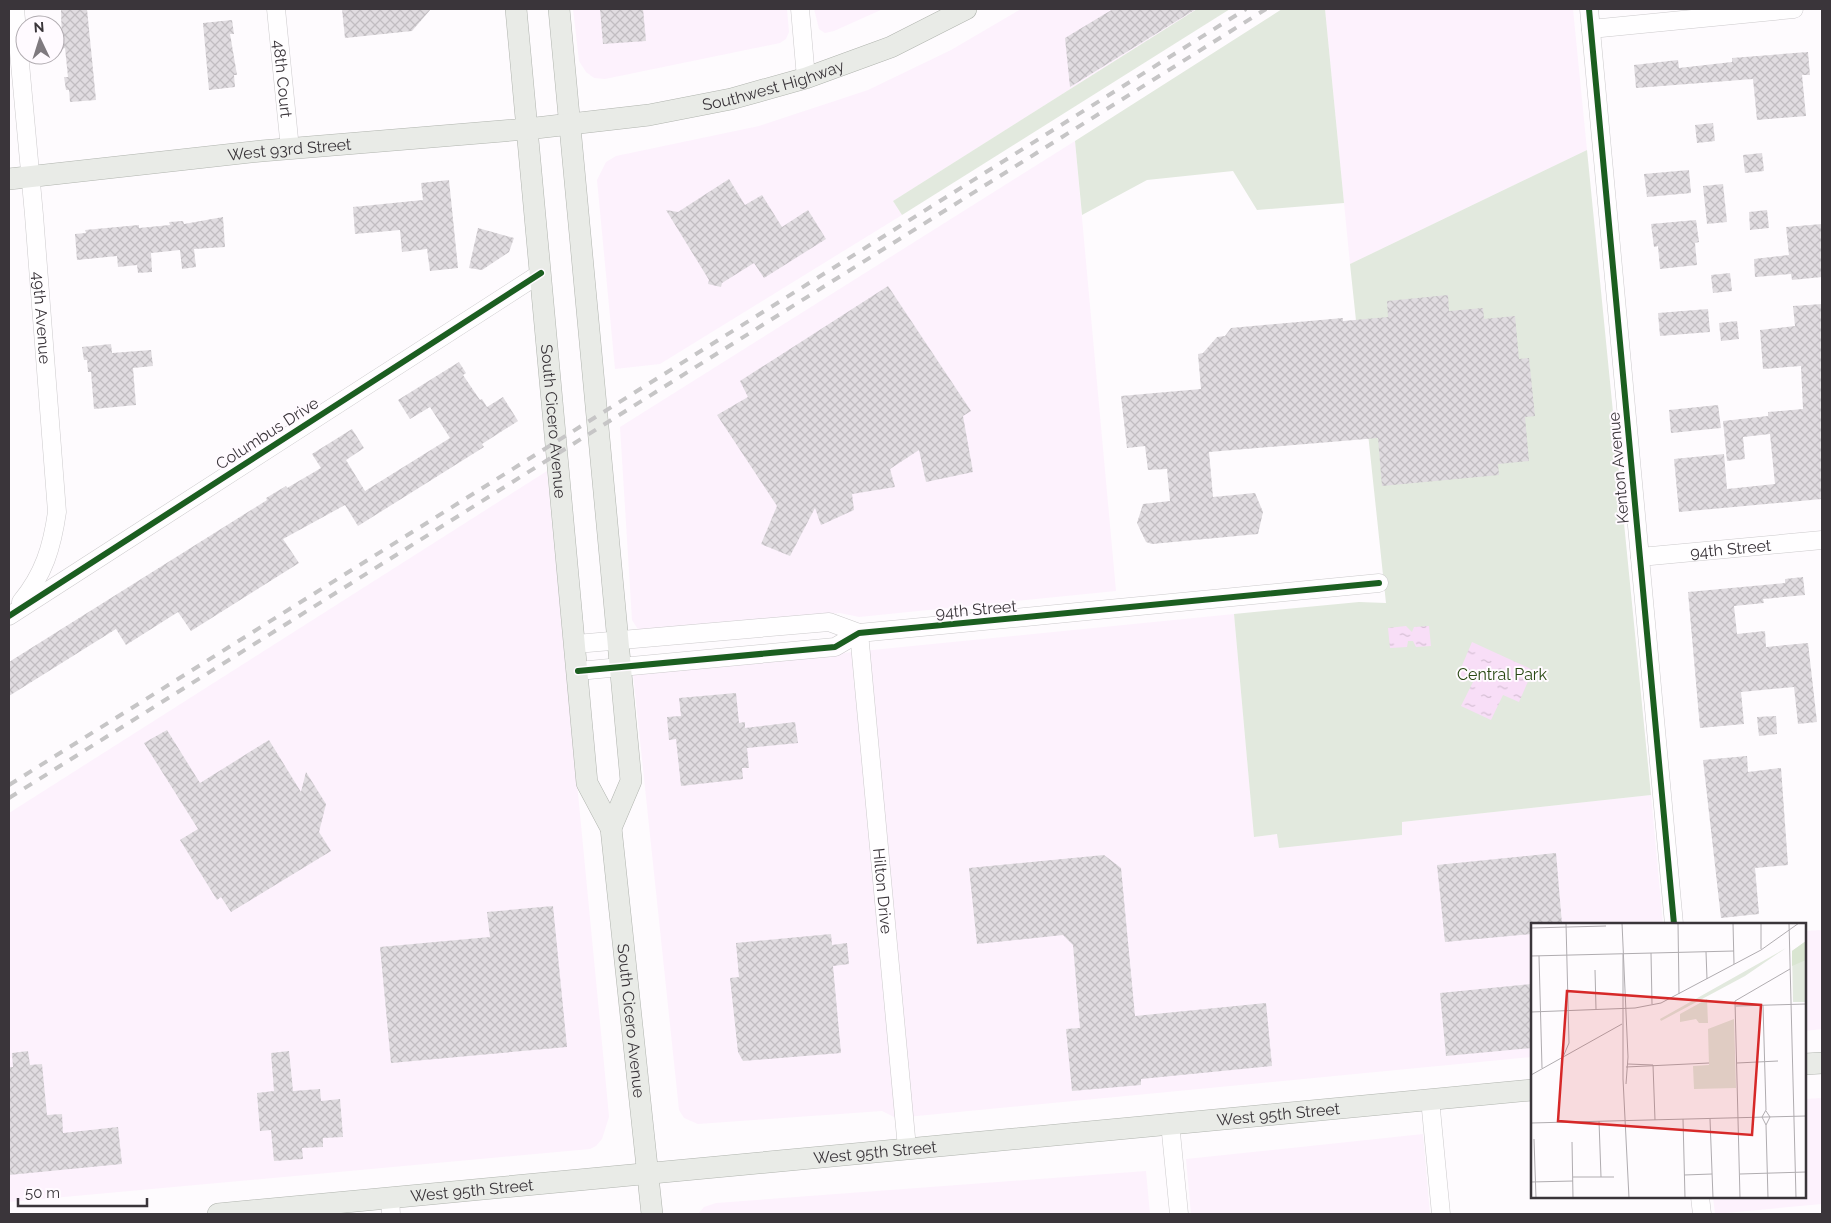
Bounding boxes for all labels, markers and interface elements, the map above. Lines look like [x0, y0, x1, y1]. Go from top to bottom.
north arrow [15, 15, 65, 65]
text: N [33, 19, 45, 35]
street label: 48th Court [269, 39, 296, 119]
street label: Southwest Highway [701, 56, 847, 114]
street label: West 93rd Street [227, 135, 353, 165]
street label: 49th Avenue [28, 271, 55, 365]
street label: South Cicero Avenue [537, 343, 570, 499]
street label: Columbus Drive [212, 393, 322, 474]
street label: Kenton Avenue [1604, 411, 1633, 525]
street label: 94th Street [1689, 536, 1773, 562]
street label: 94th Street [935, 596, 1018, 623]
park label: Central Park [1457, 665, 1547, 684]
street label: Hilton Drive [869, 847, 896, 935]
inset map [1531, 923, 1806, 1198]
street label: South Cicero Avenue [613, 943, 649, 1099]
street label: West 95th Street [1216, 1099, 1341, 1130]
street label: West 95th Street [813, 1137, 938, 1168]
street label: West 95th Street [409, 1175, 535, 1206]
scale bar [18, 1176, 146, 1208]
text: 50 m [25, 1184, 60, 1202]

